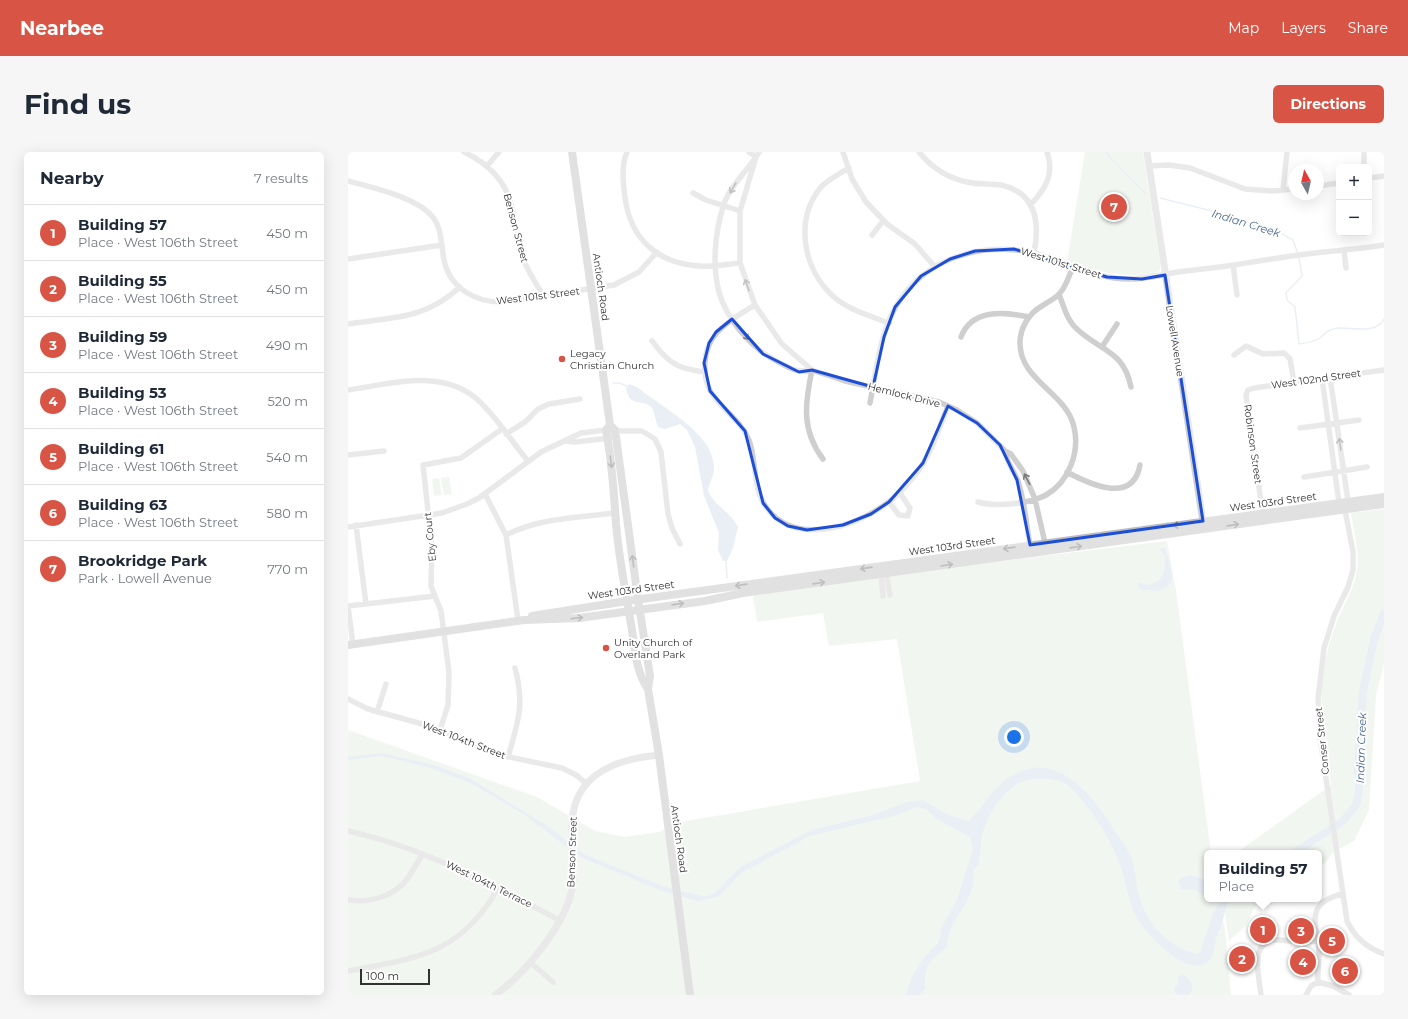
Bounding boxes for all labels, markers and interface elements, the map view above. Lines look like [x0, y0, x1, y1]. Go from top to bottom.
text: Nearbee [20, 17, 104, 40]
text: Map [1228, 19, 1259, 37]
text: Layers [1281, 19, 1326, 37]
text: Share [1348, 19, 1388, 37]
button: Directions [1273, 85, 1384, 123]
text: Find us [24, 87, 131, 121]
north arrow [1288, 164, 1324, 200]
map controls [1336, 164, 1372, 236]
button: + [1336, 164, 1372, 200]
text: Nearby [40, 168, 104, 188]
text: 7 results [254, 170, 308, 186]
one-way arrow [728, 182, 736, 194]
street label: Benson Street [501, 192, 531, 264]
pin: 7 [1101, 192, 1127, 222]
button: − [1336, 200, 1372, 236]
water label: Indian Creek [1210, 206, 1282, 240]
text: Building 57 [78, 215, 167, 234]
text: 1 [50, 225, 56, 241]
text: 450 m [266, 225, 308, 241]
text: Place · West 106th Street [78, 234, 238, 250]
street label: West 101st Street [1019, 245, 1103, 281]
street label: Antioch Road [590, 252, 612, 322]
text: Building 55 [78, 271, 167, 290]
one-way arrow [743, 279, 751, 291]
text: 2 [49, 281, 57, 297]
text: 450 m [266, 281, 308, 297]
street label: West 101st Street [496, 284, 580, 308]
text: Place · West 106th Street [78, 290, 238, 306]
street label: Lowell Avenue [1163, 304, 1187, 378]
text: Building 59 [78, 327, 167, 346]
one-way arrow [740, 330, 749, 340]
text: 3 [49, 337, 57, 353]
text: 490 m [266, 337, 308, 353]
text: Place · West 106th Street [78, 346, 238, 362]
place label: Legacy Christian Church [570, 347, 654, 372]
marker: Legacy Christian Church [557, 354, 567, 364]
street label: West 102nd Street [1270, 366, 1362, 392]
street label: Hemlock Drive [866, 380, 942, 410]
text: Building 53 [78, 383, 167, 402]
text: 4 [49, 393, 57, 409]
text: 520 m [268, 393, 308, 409]
text: Place · West 106th Street [78, 402, 238, 418]
street label: Robinson Street [1241, 403, 1265, 485]
one-way arrow [1336, 438, 1344, 451]
text: Building 61 [78, 439, 164, 458]
text: 5 [49, 449, 57, 465]
text: 540 m [266, 449, 308, 465]
one-way arrow [607, 455, 615, 468]
text: Place · West 106th Street [78, 458, 238, 474]
one-way arrow [1023, 473, 1030, 485]
street label: West 103rd Street [1229, 489, 1317, 515]
text: Building 63 [78, 495, 167, 514]
text: 6 [49, 505, 57, 521]
text: 580 m [267, 505, 308, 521]
street label: Eby Court [421, 512, 439, 562]
text: Place · West 106th Street [78, 514, 238, 530]
one-way arrow [1173, 521, 1186, 529]
one-way arrow [1226, 521, 1239, 529]
street label: West 103rd Street [908, 533, 996, 559]
one-way arrow [1069, 543, 1082, 551]
one-way arrow [1002, 544, 1015, 552]
text: Brookridge Park [78, 551, 207, 570]
one-way arrow [629, 554, 636, 567]
text: 7 [49, 561, 57, 577]
text: 770 m [267, 561, 308, 577]
one-way arrow [941, 561, 954, 569]
one-way arrow [860, 564, 873, 572]
text: Park · Lowell Avenue [78, 570, 212, 586]
street label: West 103rd Street [587, 577, 675, 603]
one-way arrow [812, 579, 825, 587]
one-way arrow [735, 581, 748, 589]
one-way arrow [671, 600, 684, 608]
one-way arrow [570, 614, 583, 622]
place label: Unity Church of Overland Park [614, 636, 693, 661]
marker: Unity Church of Overland Park [601, 643, 611, 653]
street label: Conser Street [1312, 707, 1332, 775]
water label: Indian Creek [1353, 712, 1369, 784]
street label: West 104th Street [420, 718, 508, 762]
your location [1004, 727, 1024, 747]
street label: Antioch Road [668, 804, 690, 874]
street label: Benson Street [564, 816, 580, 888]
popup [1204, 850, 1322, 902]
street label: West 104th Terrace [444, 857, 534, 911]
text: Building 57 [1219, 859, 1307, 878]
text: Place [1219, 878, 1254, 894]
pin: 1 [1250, 915, 1276, 945]
pin: 3 [1288, 916, 1314, 946]
pin: 5 [1319, 926, 1345, 956]
pin: 2 [1229, 944, 1255, 974]
pin: 4 [1290, 947, 1316, 977]
pin: 6 [1332, 956, 1358, 986]
scale bar [360, 967, 430, 986]
text: 100 m [366, 969, 399, 983]

